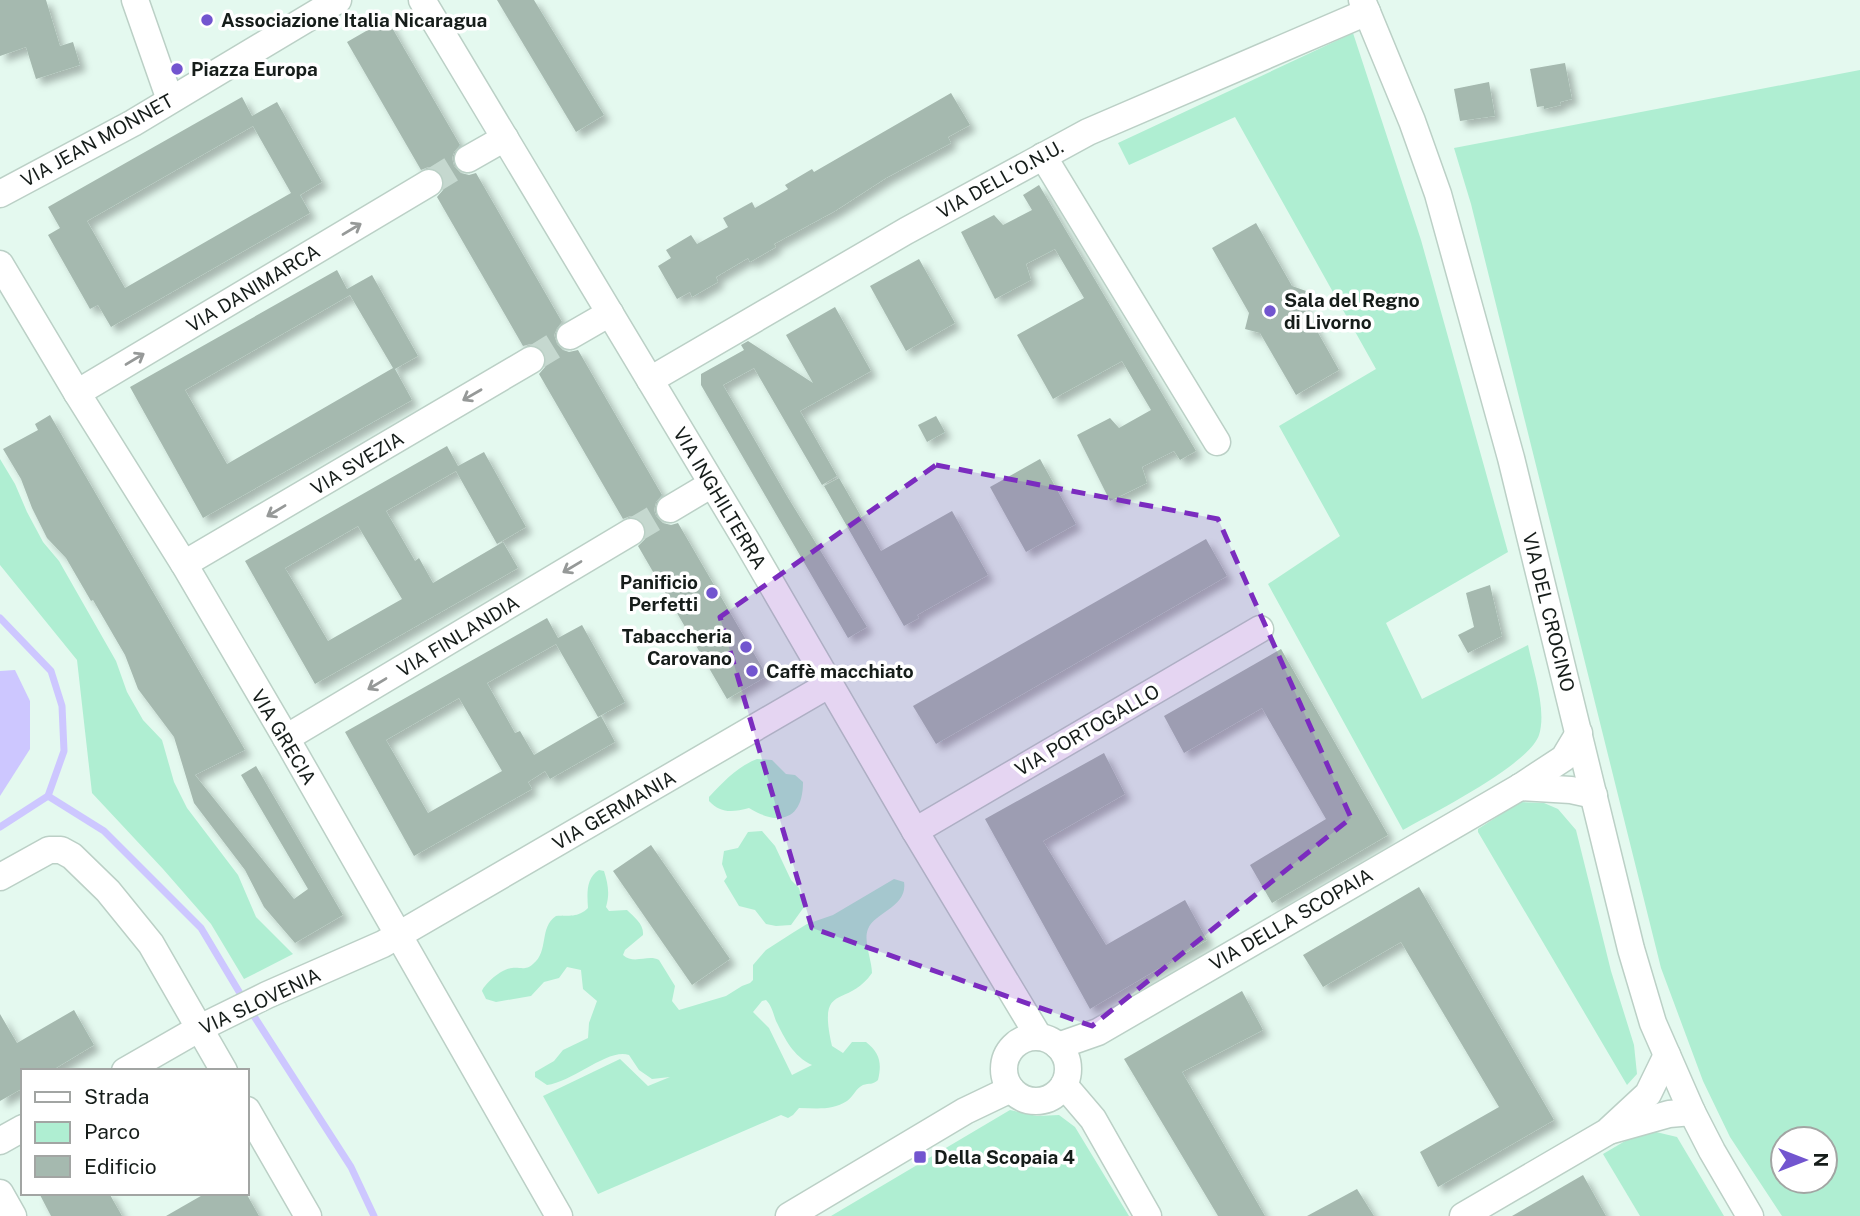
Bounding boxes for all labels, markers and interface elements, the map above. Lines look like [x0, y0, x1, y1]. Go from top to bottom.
place label: Associazione Italia Nicaragua [221, 9, 487, 31]
marker: Associazione Italia Nicaragua [199, 12, 215, 28]
place label: Piazza Europa [191, 58, 318, 80]
marker: Piazza Europa [169, 61, 185, 77]
street label: VIA JEAN MONNET [17, 89, 177, 191]
street label: VIA DELL'O.N.U. [933, 135, 1067, 223]
one-way arrow [341, 222, 361, 236]
street label: VIA DANIMARCA [182, 240, 324, 336]
place label: Sala del Regno di Livorno [1284, 289, 1420, 333]
marker: Sala del Regno di Livorno [1262, 303, 1278, 319]
one-way arrow [125, 351, 145, 365]
one-way arrow [463, 388, 483, 402]
street label: VIA INGHILTERRA [669, 423, 771, 573]
street label: VIA SVEZIA [307, 427, 407, 499]
one-way arrow [267, 504, 287, 518]
street label: VIA DEL CROCINO [1519, 530, 1579, 694]
one-way arrow [563, 561, 583, 575]
place label: Panificio Perfetti [620, 571, 698, 615]
marker: Panificio Perfetti [704, 585, 720, 601]
street label: VIA FINLANDIA [393, 591, 523, 681]
place label: Tabaccheria Carovano [622, 625, 732, 669]
marker: Tabaccheria Carovano [738, 639, 754, 655]
place label: Caffè macchiato [766, 660, 914, 682]
marker: Caffè macchiato [744, 663, 760, 679]
one-way arrow [367, 678, 387, 692]
street label: VIA PORTOGALLO [1011, 680, 1163, 780]
street label: VIA GRECIA [247, 686, 321, 788]
street label: VIA GERMANIA [549, 766, 679, 854]
street label: VIA DELLA SCOPAIA [1206, 863, 1376, 975]
street label: VIA SLOVENIA [196, 963, 324, 1039]
legend [21, 1069, 248, 1195]
text: Strada [84, 1084, 149, 1109]
text: Parco [84, 1119, 140, 1144]
north arrow [1769, 1125, 1839, 1195]
place label: Della Scopaia 4 [934, 1146, 1075, 1168]
marker: Della Scopaia 4 [912, 1149, 928, 1165]
text: N [1810, 1153, 1832, 1167]
text: Edificio [84, 1154, 157, 1179]

